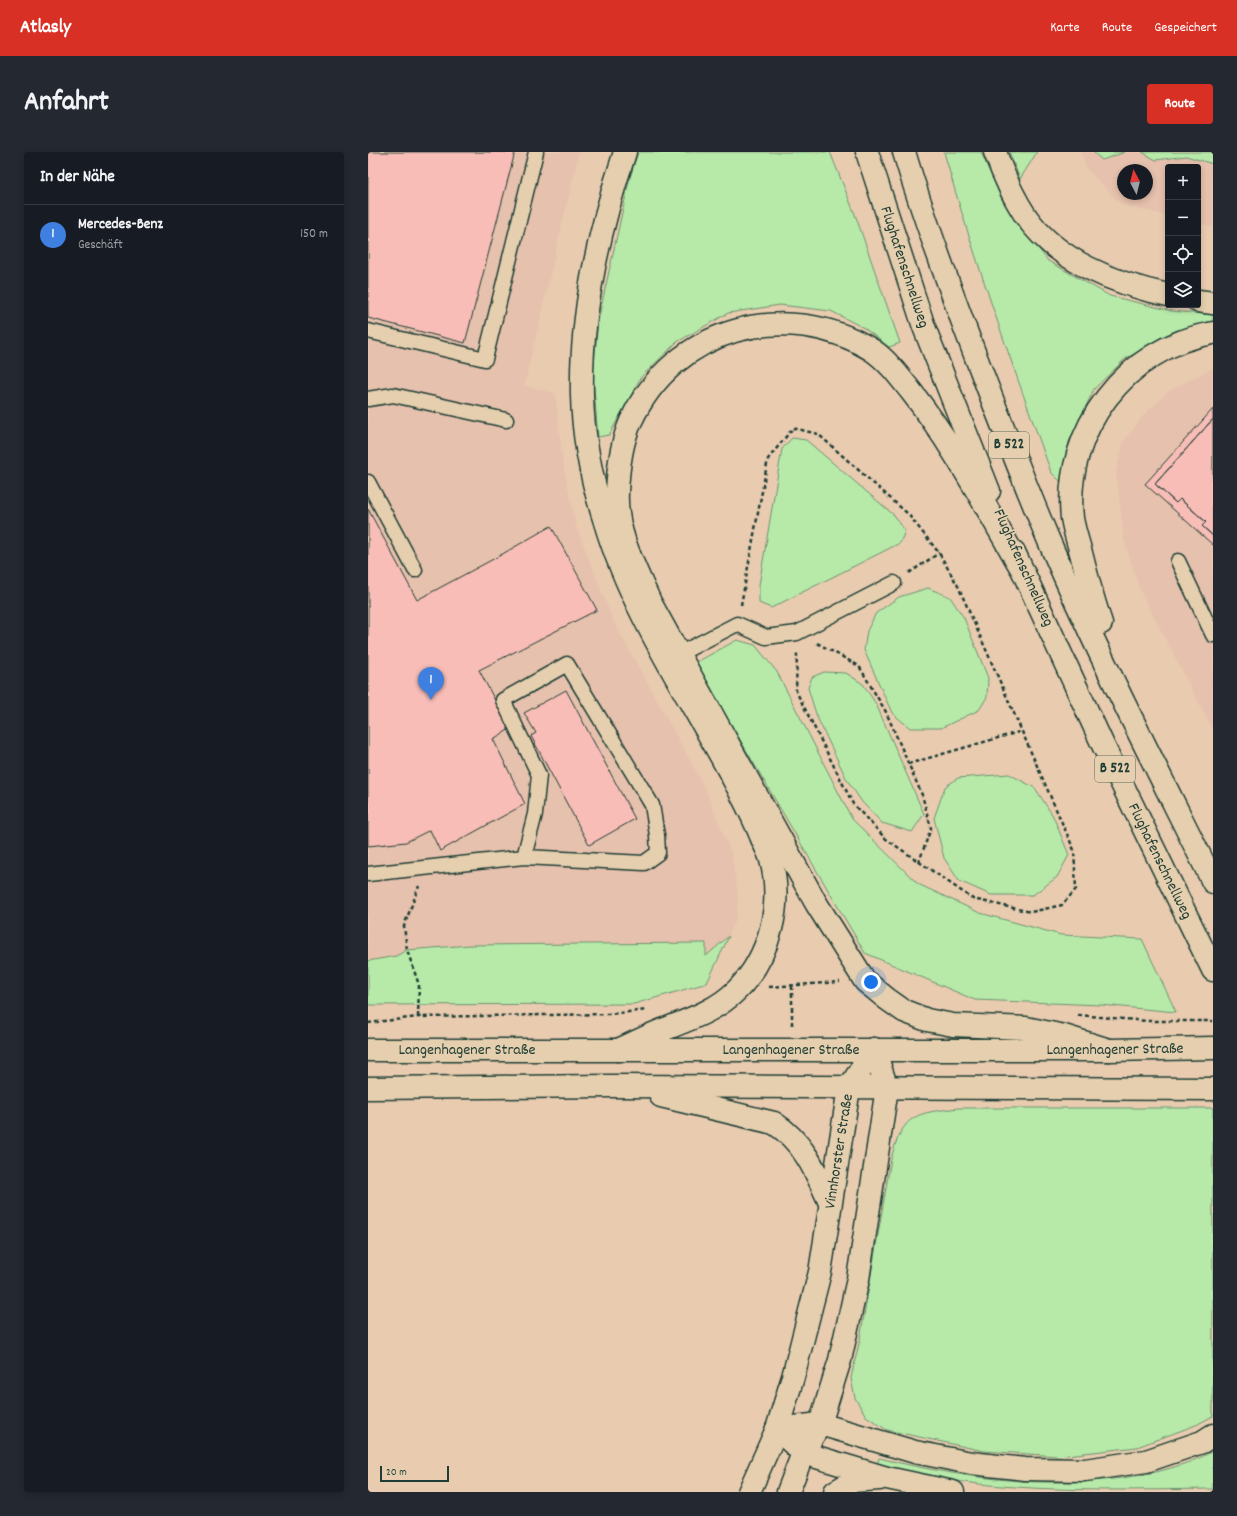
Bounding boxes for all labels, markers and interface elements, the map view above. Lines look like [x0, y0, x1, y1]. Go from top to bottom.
text: Atlasly [20, 15, 71, 42]
text: Karte [1050, 18, 1080, 38]
text: Route [1102, 18, 1132, 38]
text: Gespeichert [1154, 18, 1217, 38]
text: Anfahrt [24, 84, 109, 124]
button: Route [1147, 84, 1213, 124]
north arrow [1117, 164, 1153, 200]
map controls [1165, 164, 1201, 308]
button: + [1165, 164, 1201, 200]
text: In der Nähe [40, 166, 115, 190]
button: − [1165, 200, 1201, 236]
street label: Flughafenschnellweg [874, 203, 935, 331]
text: Mercedes-Benz [78, 214, 163, 236]
text: 1 [52, 225, 54, 244]
text: 150 m [300, 225, 328, 244]
text: Geschäft [78, 236, 123, 255]
button: locate [1165, 236, 1201, 272]
button: layers [1165, 272, 1201, 308]
road number: B 522 [989, 432, 1029, 458]
street label: Flughafenschnellweg [987, 505, 1059, 631]
pin: 1 [418, 667, 444, 700]
road number: B 522 [1095, 756, 1135, 782]
street label: Flughafenschnellweg [1122, 799, 1198, 923]
your location [861, 972, 881, 992]
street label: Langenhagener Straße [1047, 1037, 1184, 1062]
street label: Langenhagener Straße [399, 1039, 535, 1062]
street label: Langenhagener Straße [723, 1039, 859, 1062]
street label: Vinnhorster Straße [819, 1092, 859, 1211]
scale bar [380, 1464, 449, 1483]
text: 20 m [386, 1465, 407, 1481]

